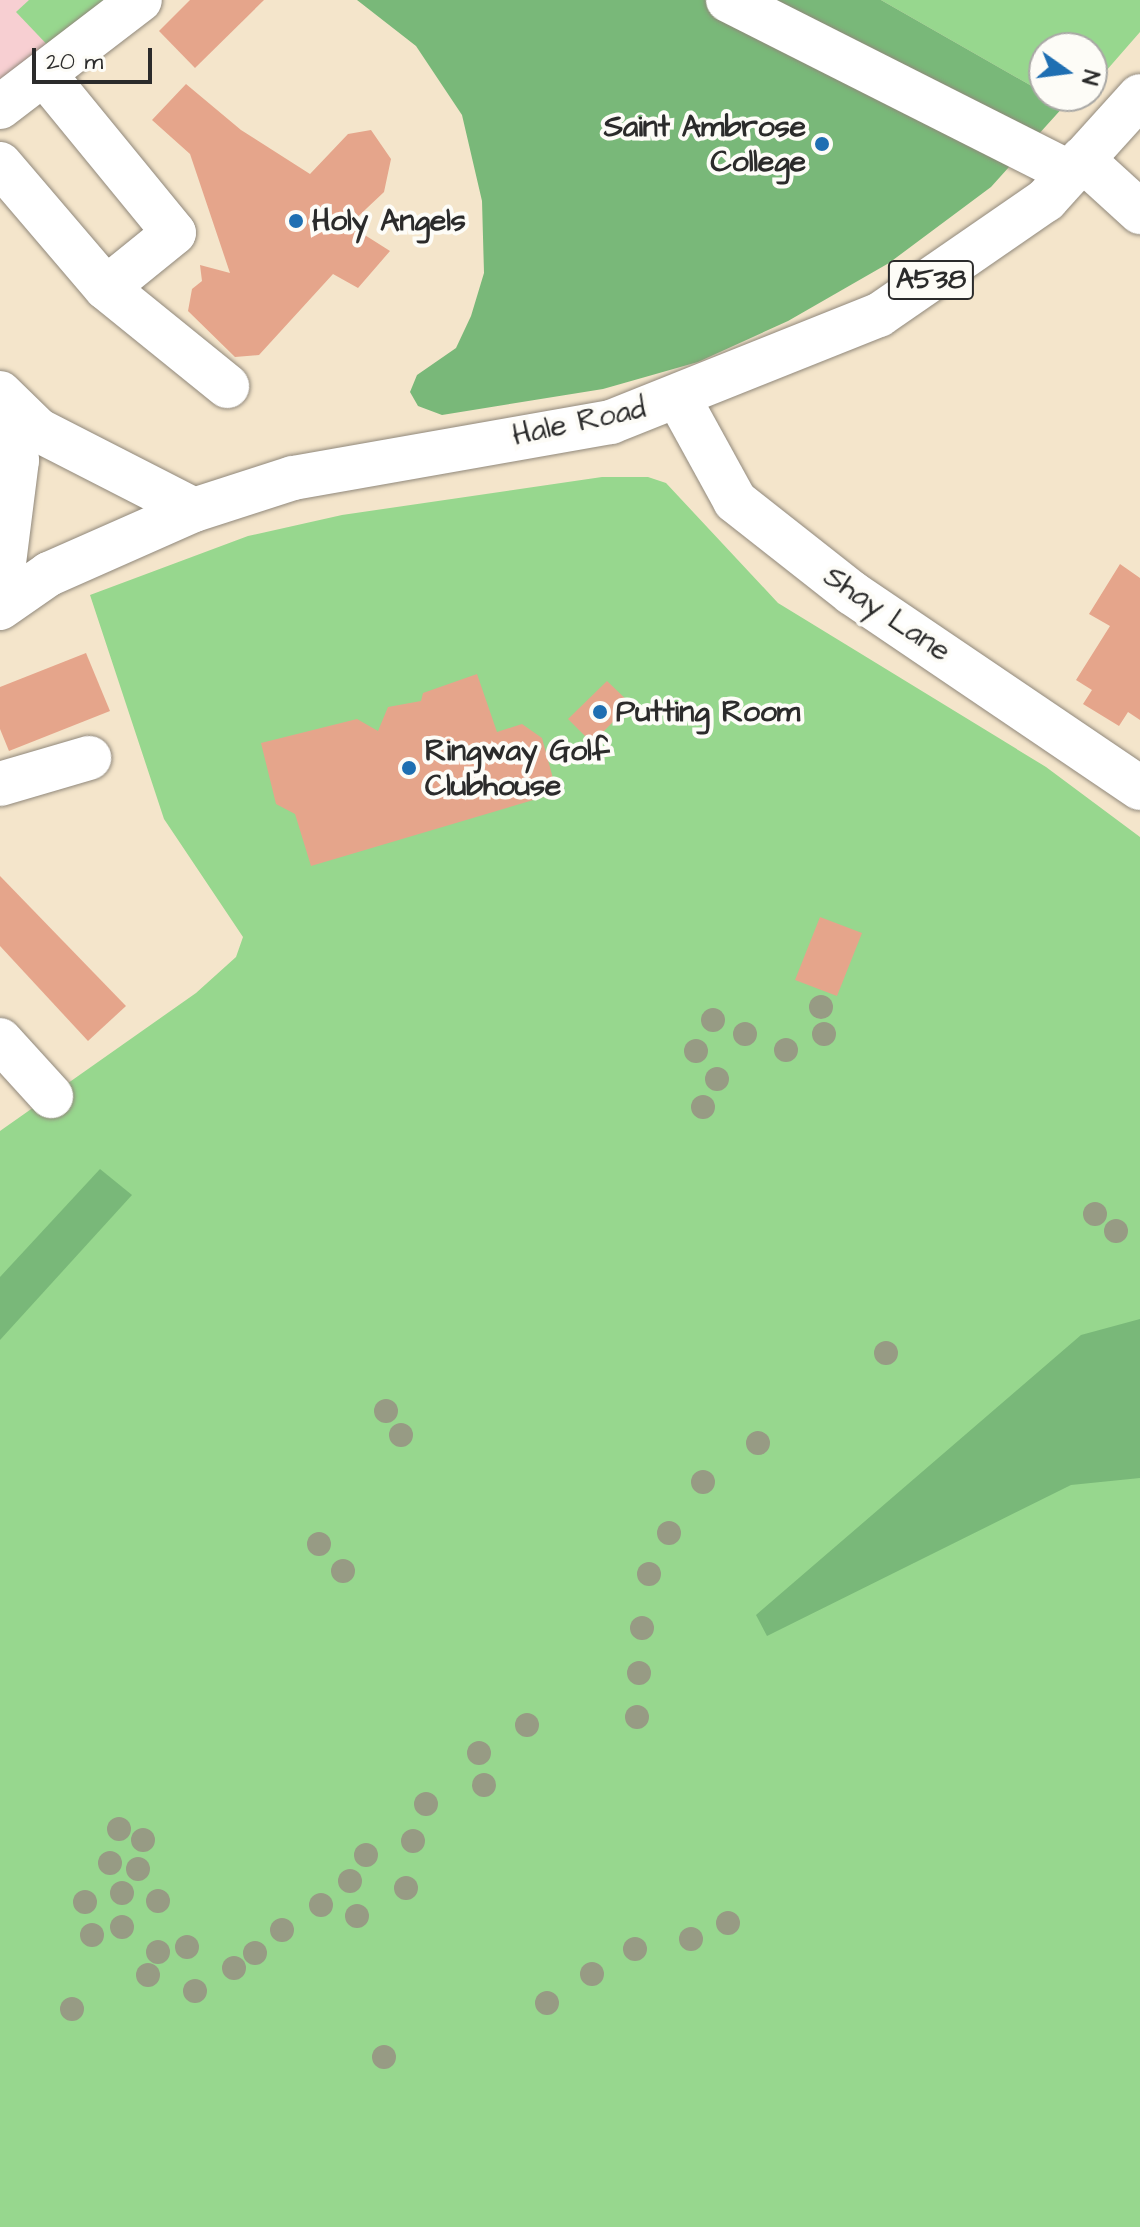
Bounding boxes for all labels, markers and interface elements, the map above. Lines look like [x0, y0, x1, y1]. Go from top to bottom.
scale bar [36, 32, 156, 82]
north arrow [1028, 32, 1108, 112]
text: 20 m [46, 45, 103, 79]
text: N [1073, 67, 1107, 88]
place label: Saint Ambrose College [604, 109, 806, 180]
marker: Saint Ambrose College [813, 135, 831, 153]
place label: Holy Angels [312, 203, 466, 239]
marker: Holy Angels [287, 212, 305, 230]
road number: A538 [887, 256, 975, 304]
street label: Hale Road [509, 390, 649, 454]
street label: Shay Lane [817, 558, 957, 670]
place label: Putting Room [616, 694, 800, 730]
marker: Putting Room [591, 703, 609, 721]
place label: Ringway Golf Clubhouse [425, 733, 610, 804]
marker: Ringway Golf Clubhouse [400, 759, 418, 777]

